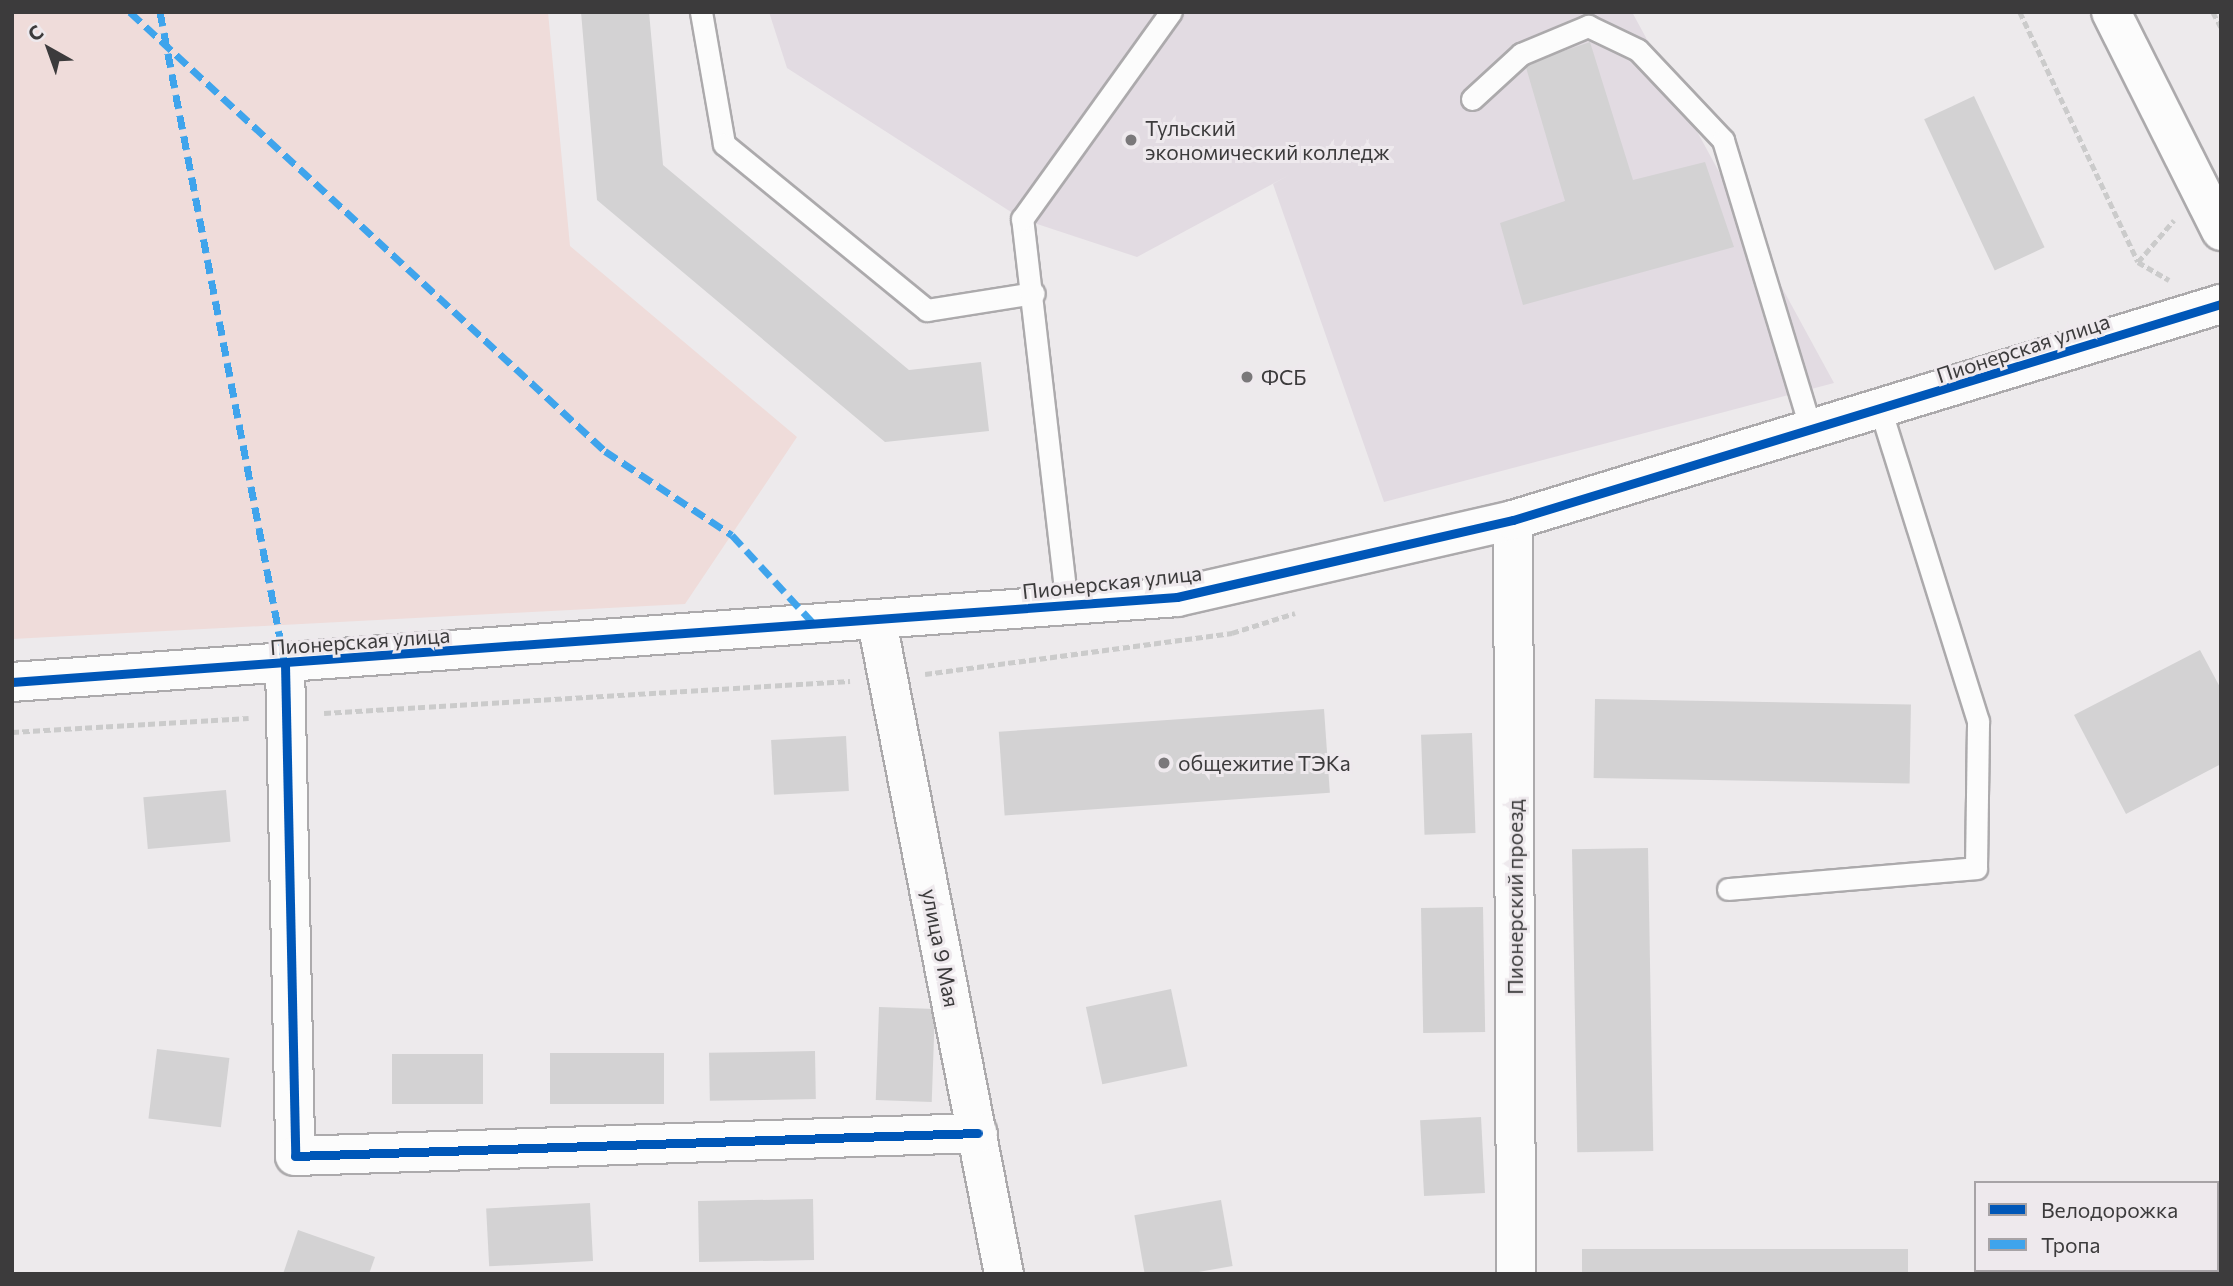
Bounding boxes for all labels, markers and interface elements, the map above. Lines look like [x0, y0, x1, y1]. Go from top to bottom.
north arrow [14, 14, 84, 84]
text: С [23, 20, 48, 46]
place label: Тульский экономический колледж [1145, 115, 1390, 165]
marker: Тульский экономический колледж [1123, 132, 1139, 148]
street label: Пионерская улица [1933, 308, 2113, 388]
place label: ФСБ [1261, 364, 1306, 390]
marker: ФСБ [1239, 369, 1255, 385]
street label: Пионерская улица [1021, 560, 1203, 604]
street label: Пионерская улица [269, 622, 451, 660]
place label: общежитие ТЭКа [1178, 750, 1351, 776]
marker: общежитие ТЭКа [1156, 755, 1172, 771]
street label: Пионерский проезд [1502, 799, 1528, 995]
street label: улица 9 Мая [917, 887, 965, 1009]
legend [1974, 1181, 2219, 1272]
text: Велодорожка [2041, 1197, 2178, 1222]
text: Тропа [2041, 1232, 2100, 1257]

